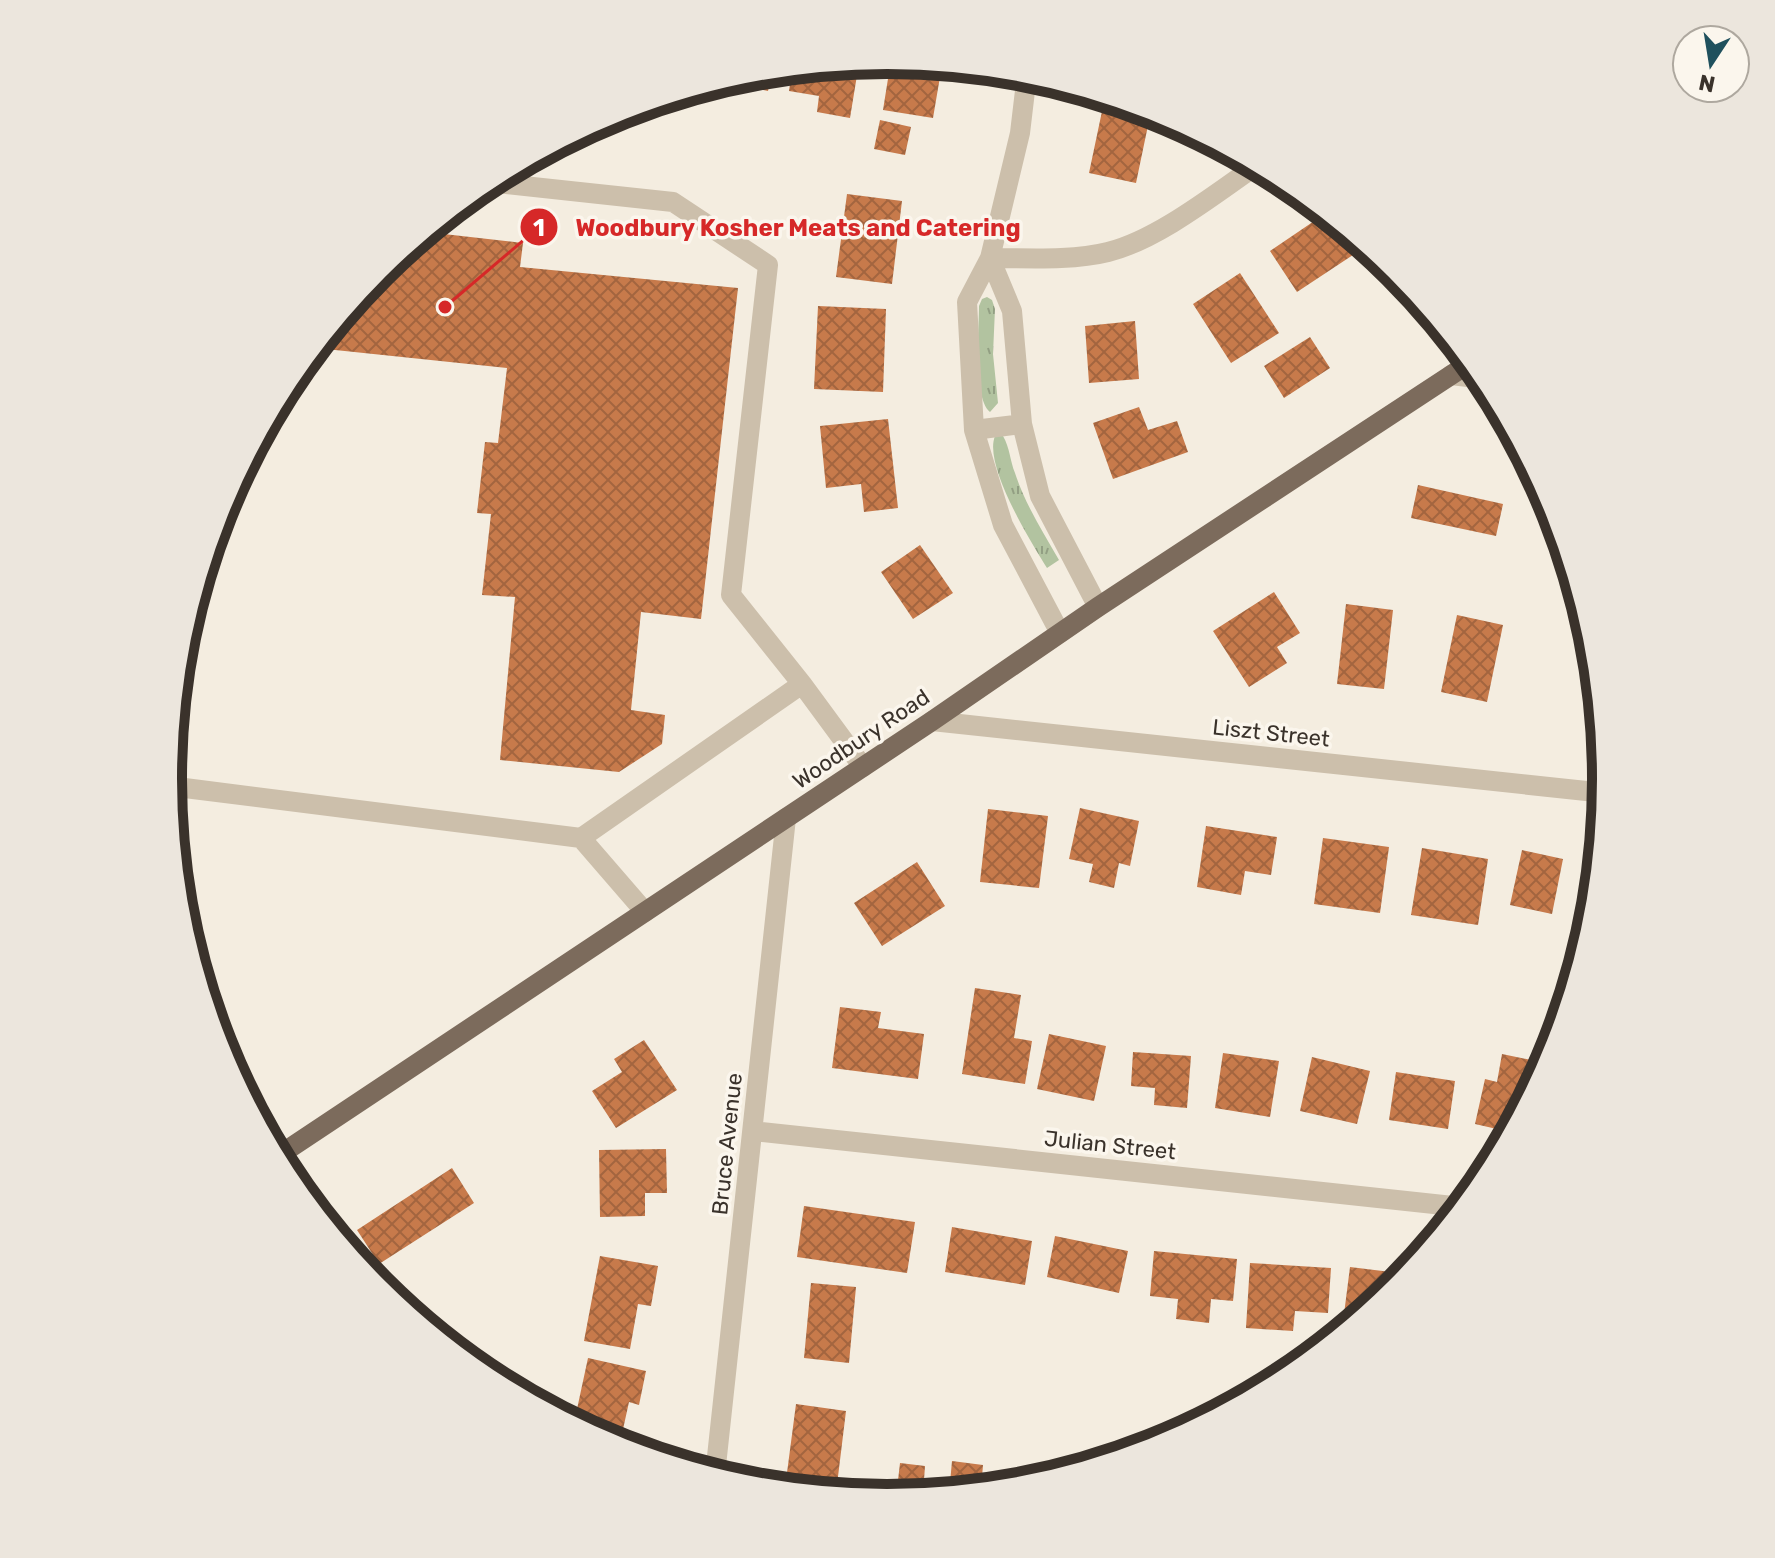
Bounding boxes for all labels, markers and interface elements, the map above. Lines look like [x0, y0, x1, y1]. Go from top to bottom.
north arrow [1671, 24, 1751, 104]
text: N [1696, 68, 1717, 98]
callout: Woodbury Kosher Meats and Catering [519, 203, 1037, 251]
text: 1 [533, 214, 545, 242]
text: Woodbury Kosher Meats and Catering [575, 214, 1021, 242]
street label: Woodbury Road [787, 683, 935, 795]
street label: Liszt Street [1211, 713, 1331, 753]
street label: Bruce Avenue [706, 1072, 748, 1216]
street label: Julian Street [1043, 1125, 1178, 1165]

